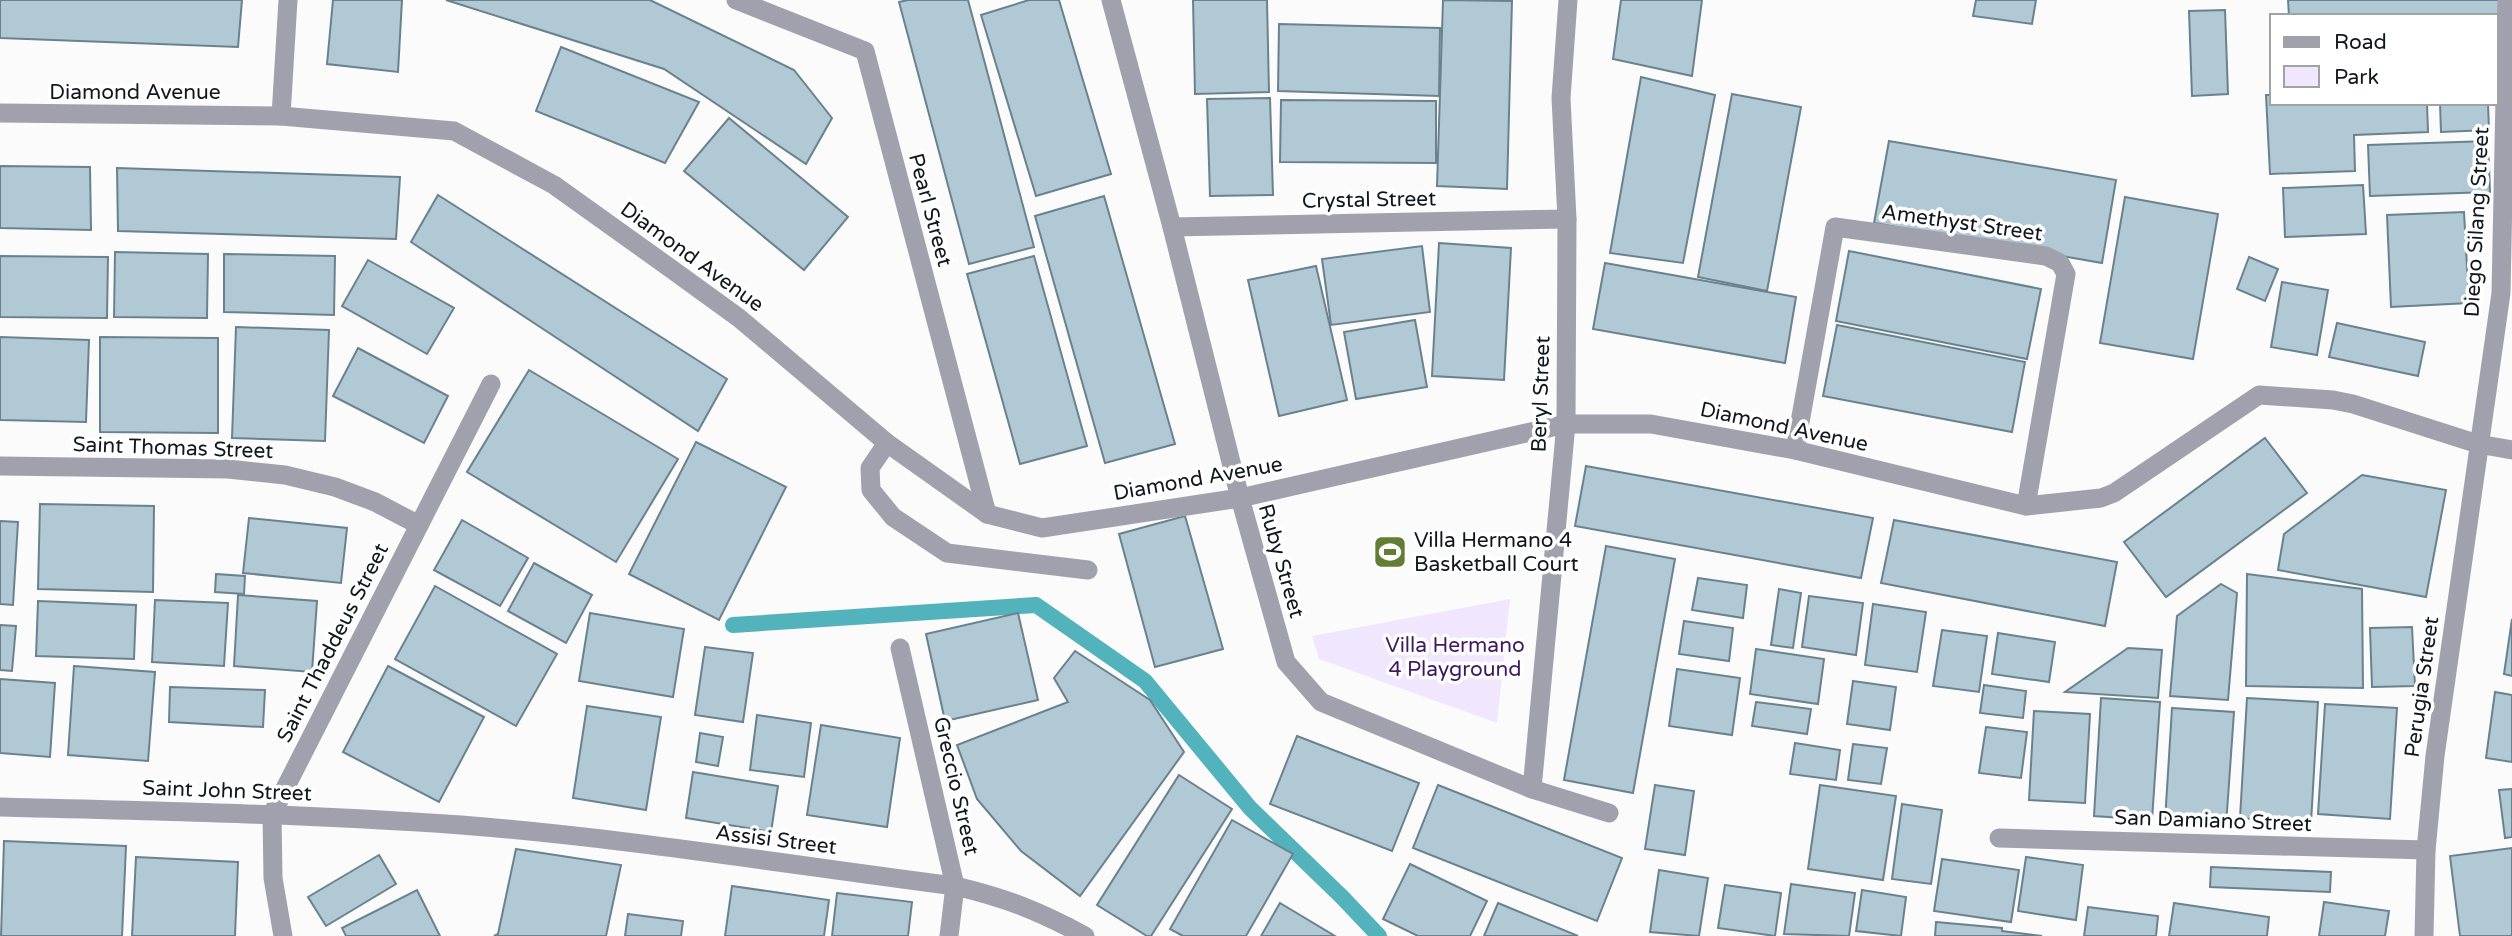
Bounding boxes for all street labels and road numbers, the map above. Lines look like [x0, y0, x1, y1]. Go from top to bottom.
street label: Diamond Avenue [49, 80, 221, 105]
street label: Diego Silang Street [2460, 126, 2494, 318]
street label: Pearl Street [903, 151, 957, 269]
street label: Crystal Street [1302, 186, 1436, 214]
street label: Diamond Avenue [615, 197, 769, 318]
street label: Amethyst Street [1880, 199, 2044, 247]
street label: Beryl Street [1526, 335, 1556, 453]
street label: Diamond Avenue [1698, 397, 1870, 457]
street label: Saint Thomas Street [72, 432, 274, 464]
street label: Diamond Avenue [1111, 452, 1285, 506]
street label: Ruby Street [1253, 501, 1309, 621]
street label: Saint Thaddeus Street [272, 539, 394, 747]
street label: Perugia Street [2400, 615, 2444, 759]
street label: Greccio Street [928, 714, 984, 858]
street label: Saint John Street [142, 776, 312, 806]
street label: San Damiano Street [2114, 805, 2312, 837]
street label: Assisi Street [714, 820, 838, 860]

